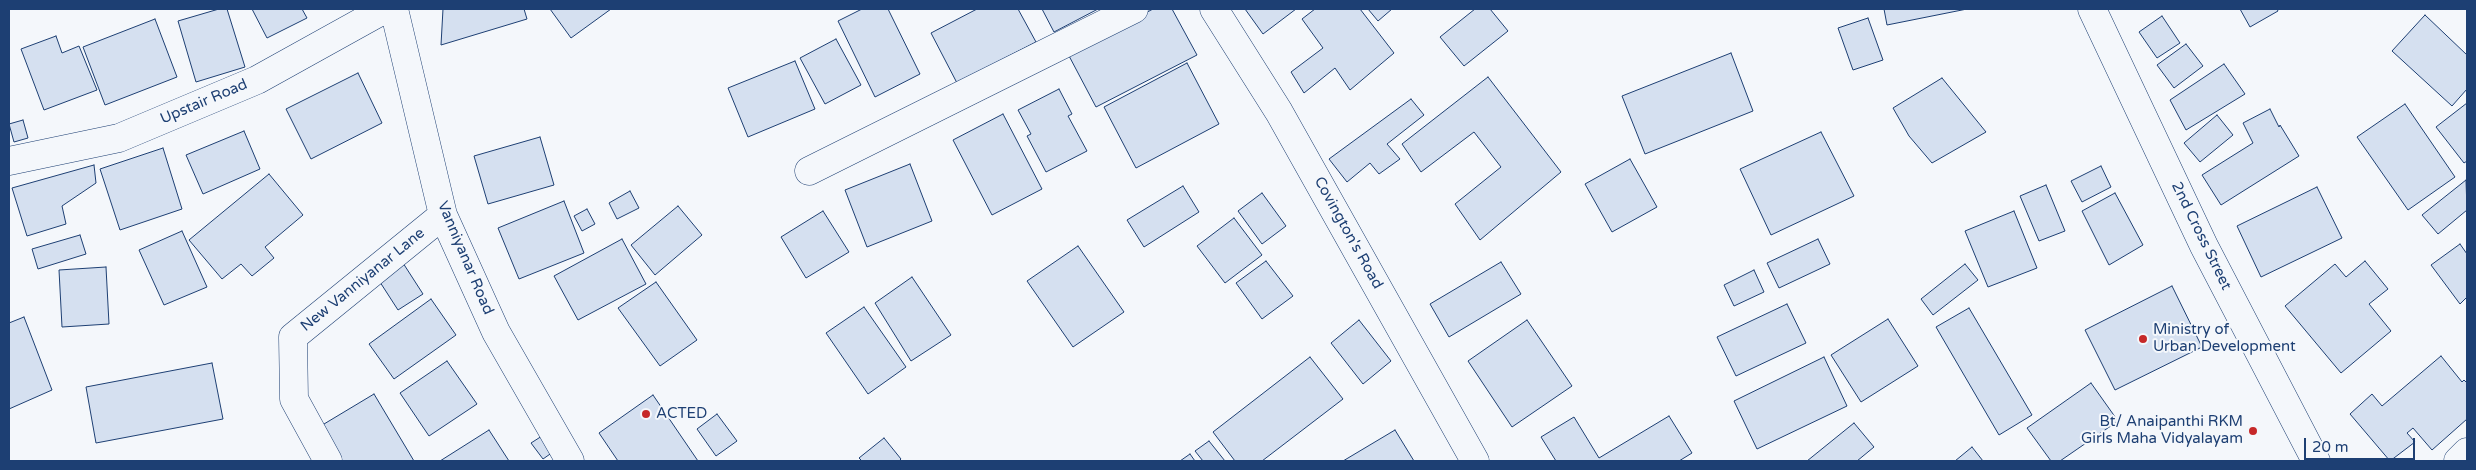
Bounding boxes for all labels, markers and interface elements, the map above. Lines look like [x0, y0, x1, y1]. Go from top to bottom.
street label: Upstair Road [158, 76, 250, 128]
street label: Covington's Road [1310, 174, 1386, 292]
street label: 2nd Cross Street [2167, 179, 2235, 293]
street label: Vanniyanar Road [433, 199, 497, 317]
street label: New Vanniyanar Lane [297, 224, 429, 336]
place label: Ministry of Urban Development [2153, 321, 2296, 356]
marker: Ministry of Urban Development [2137, 333, 2149, 345]
place label: ACTED [656, 405, 707, 423]
marker: ACTED [640, 408, 652, 420]
place label: Bt/ Anaipanthi RKM Girls Maha Vidyalayam [2081, 413, 2243, 448]
marker: Bt/ Anaipanthi RKM Girls Maha Vidyalayam [2247, 425, 2259, 437]
scale bar [2306, 428, 2417, 460]
text: 20 m [2312, 438, 2349, 456]

